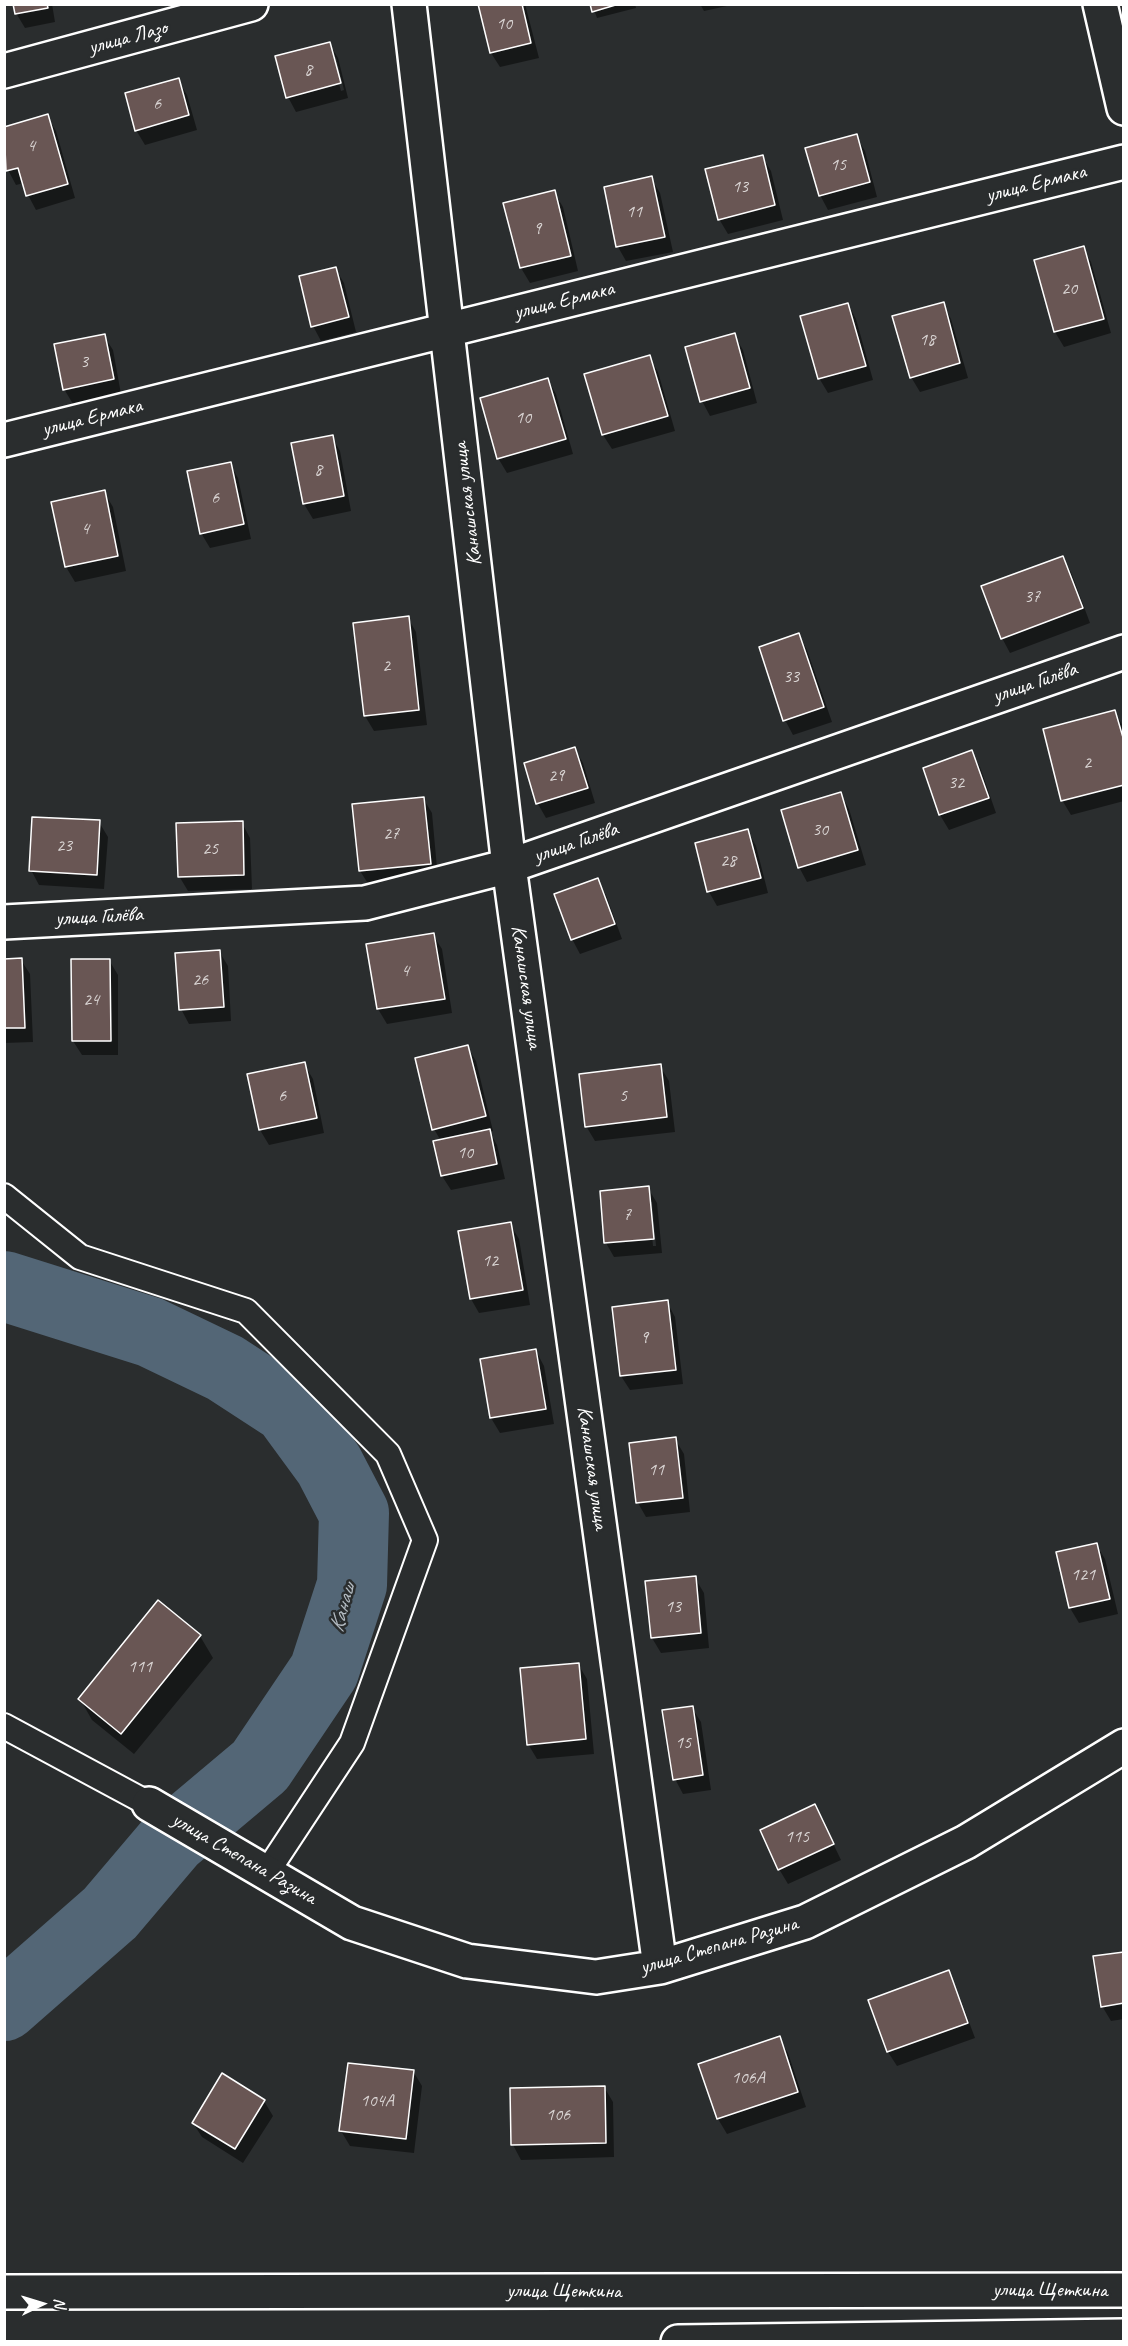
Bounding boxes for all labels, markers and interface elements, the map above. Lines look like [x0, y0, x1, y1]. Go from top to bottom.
house number: 10 [496, 13, 512, 35]
street label: улица Лазо [86, 15, 170, 61]
house number: 8 [304, 59, 312, 81]
house number: 6 [153, 93, 161, 115]
house number: 4 [27, 135, 35, 157]
house number: 15 [830, 154, 846, 176]
street label: улица Ермака [983, 159, 1089, 209]
house number: 13 [732, 176, 748, 198]
house number: 11 [626, 201, 642, 223]
house number: 9 [533, 218, 541, 240]
street label: улица Ермака [511, 276, 617, 326]
house number: 20 [1061, 278, 1077, 300]
house number: 18 [919, 329, 935, 351]
house number: 3 [80, 351, 88, 373]
street label: улица Ермака [39, 393, 145, 443]
house number: 10 [515, 407, 531, 429]
street label: Канашская улица [448, 441, 488, 567]
house number: 8 [314, 459, 322, 481]
house number: 6 [211, 487, 219, 509]
house number: 4 [81, 518, 89, 540]
house number: 37 [1024, 586, 1040, 608]
house number: 2 [382, 655, 390, 677]
street label: улица Гилёва [989, 657, 1081, 709]
house number: 33 [783, 666, 799, 688]
house number: 2 [1083, 752, 1091, 774]
house number: 29 [548, 765, 564, 787]
house number: 32 [948, 772, 964, 794]
street label: улица Гилёва [530, 817, 622, 869]
house number: 30 [812, 819, 828, 841]
house number: 27 [383, 823, 399, 845]
house number: 23 [56, 835, 72, 857]
house number: 25 [202, 838, 218, 860]
house number: 28 [720, 850, 736, 872]
street label: улица Гилёва [55, 902, 143, 932]
street label: Канашская улица [505, 924, 547, 1050]
house number: 4 [401, 960, 409, 982]
house number: 26 [192, 969, 208, 991]
house number: 24 [83, 989, 99, 1011]
house number: 6 [278, 1085, 286, 1107]
house number: 5 [619, 1085, 627, 1107]
house number: 10 [457, 1142, 473, 1164]
house number: 7 [623, 1204, 631, 1226]
house number: 12 [482, 1250, 498, 1272]
house number: 9 [640, 1327, 648, 1349]
street label: Канашская улица [571, 1405, 613, 1531]
house number: 11 [648, 1459, 664, 1481]
house number: 121 [1071, 1564, 1095, 1586]
water label: Канаш [324, 1581, 362, 1635]
house number: 13 [665, 1596, 681, 1618]
house number: 111 [128, 1656, 152, 1678]
house number: 15 [675, 1732, 691, 1754]
street label: улица Степана Разина [167, 1807, 321, 1911]
house number: 115 [785, 1826, 809, 1848]
street label: улица Степана Разина [637, 1911, 801, 1981]
house number: 106А [731, 2067, 765, 2089]
house number: 104А [360, 2090, 394, 2112]
house number: 106 [546, 2104, 570, 2126]
north arrow [12, 2274, 72, 2334]
street label: улица Щеткина [993, 2277, 1107, 2303]
street label: улица Щеткина [507, 2278, 621, 2304]
text: N [50, 2297, 70, 2308]

